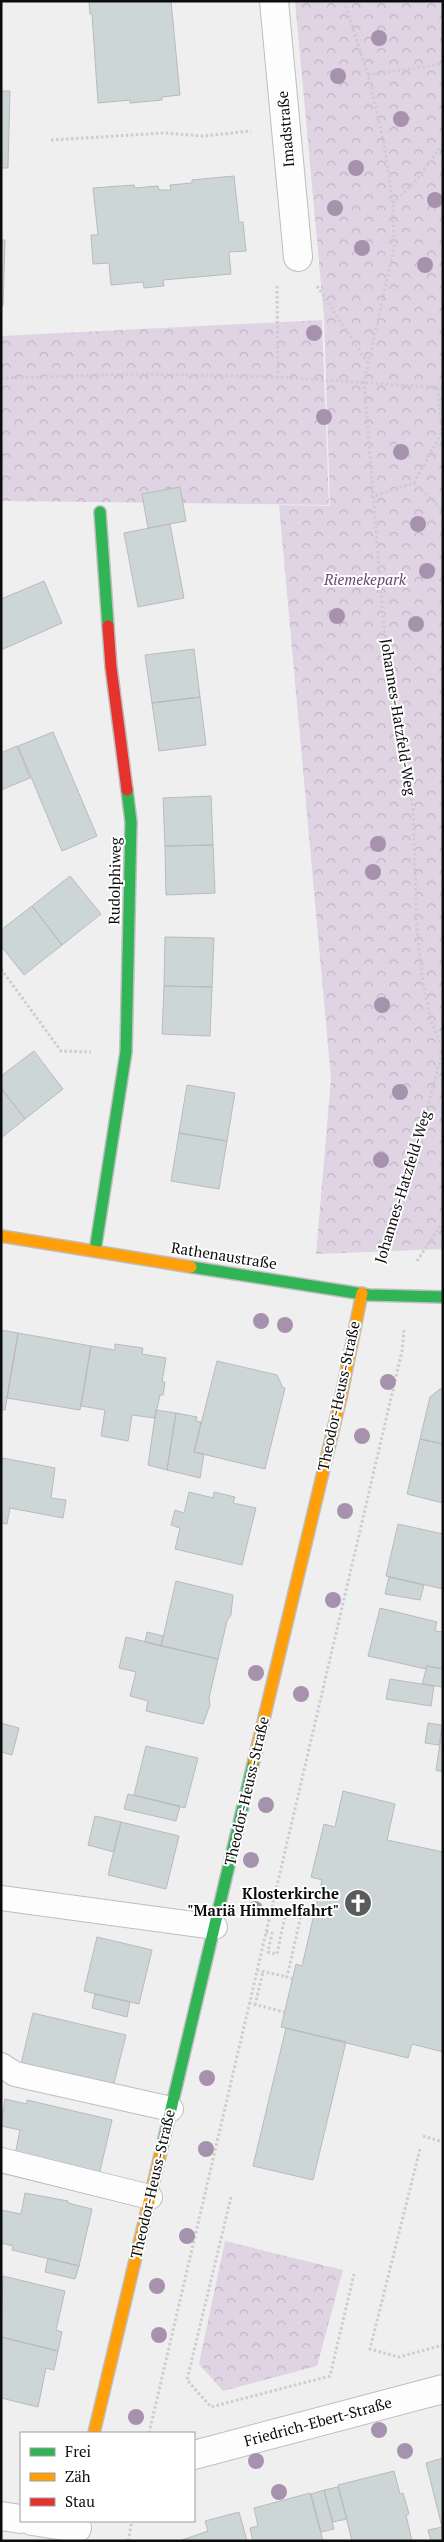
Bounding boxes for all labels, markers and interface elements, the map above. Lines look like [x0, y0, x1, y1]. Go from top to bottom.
street label: Imadstraße [272, 90, 298, 168]
park label: Riemekepark [323, 569, 407, 589]
street label: Johannes-Hatzfeld-Weg [377, 637, 421, 798]
street label: Rudolphiweg [103, 836, 125, 925]
street label: Johannes-Hatzfeld-Weg [369, 1107, 435, 1266]
street label: Rathenaustraße [170, 1237, 278, 1273]
street label: Theodor-Heuss-Straße [312, 1319, 364, 1473]
street label: Theodor-Heuss-Straße [219, 1714, 273, 1867]
place label: Klosterkirche "Mariä Himmelfahrt" [187, 1883, 339, 1920]
church icon: Klosterkirche "Mariä Himmelfahrt" [343, 1888, 373, 1918]
street label: Theodor-Heuss-Straße [125, 2107, 179, 2260]
street label: Friedrich-Ebert-Straße [242, 2392, 394, 2450]
legend [20, 2432, 195, 2522]
text: Frei [65, 2441, 91, 2461]
text: Zäh [65, 2466, 91, 2486]
text: Stau [65, 2491, 95, 2511]

